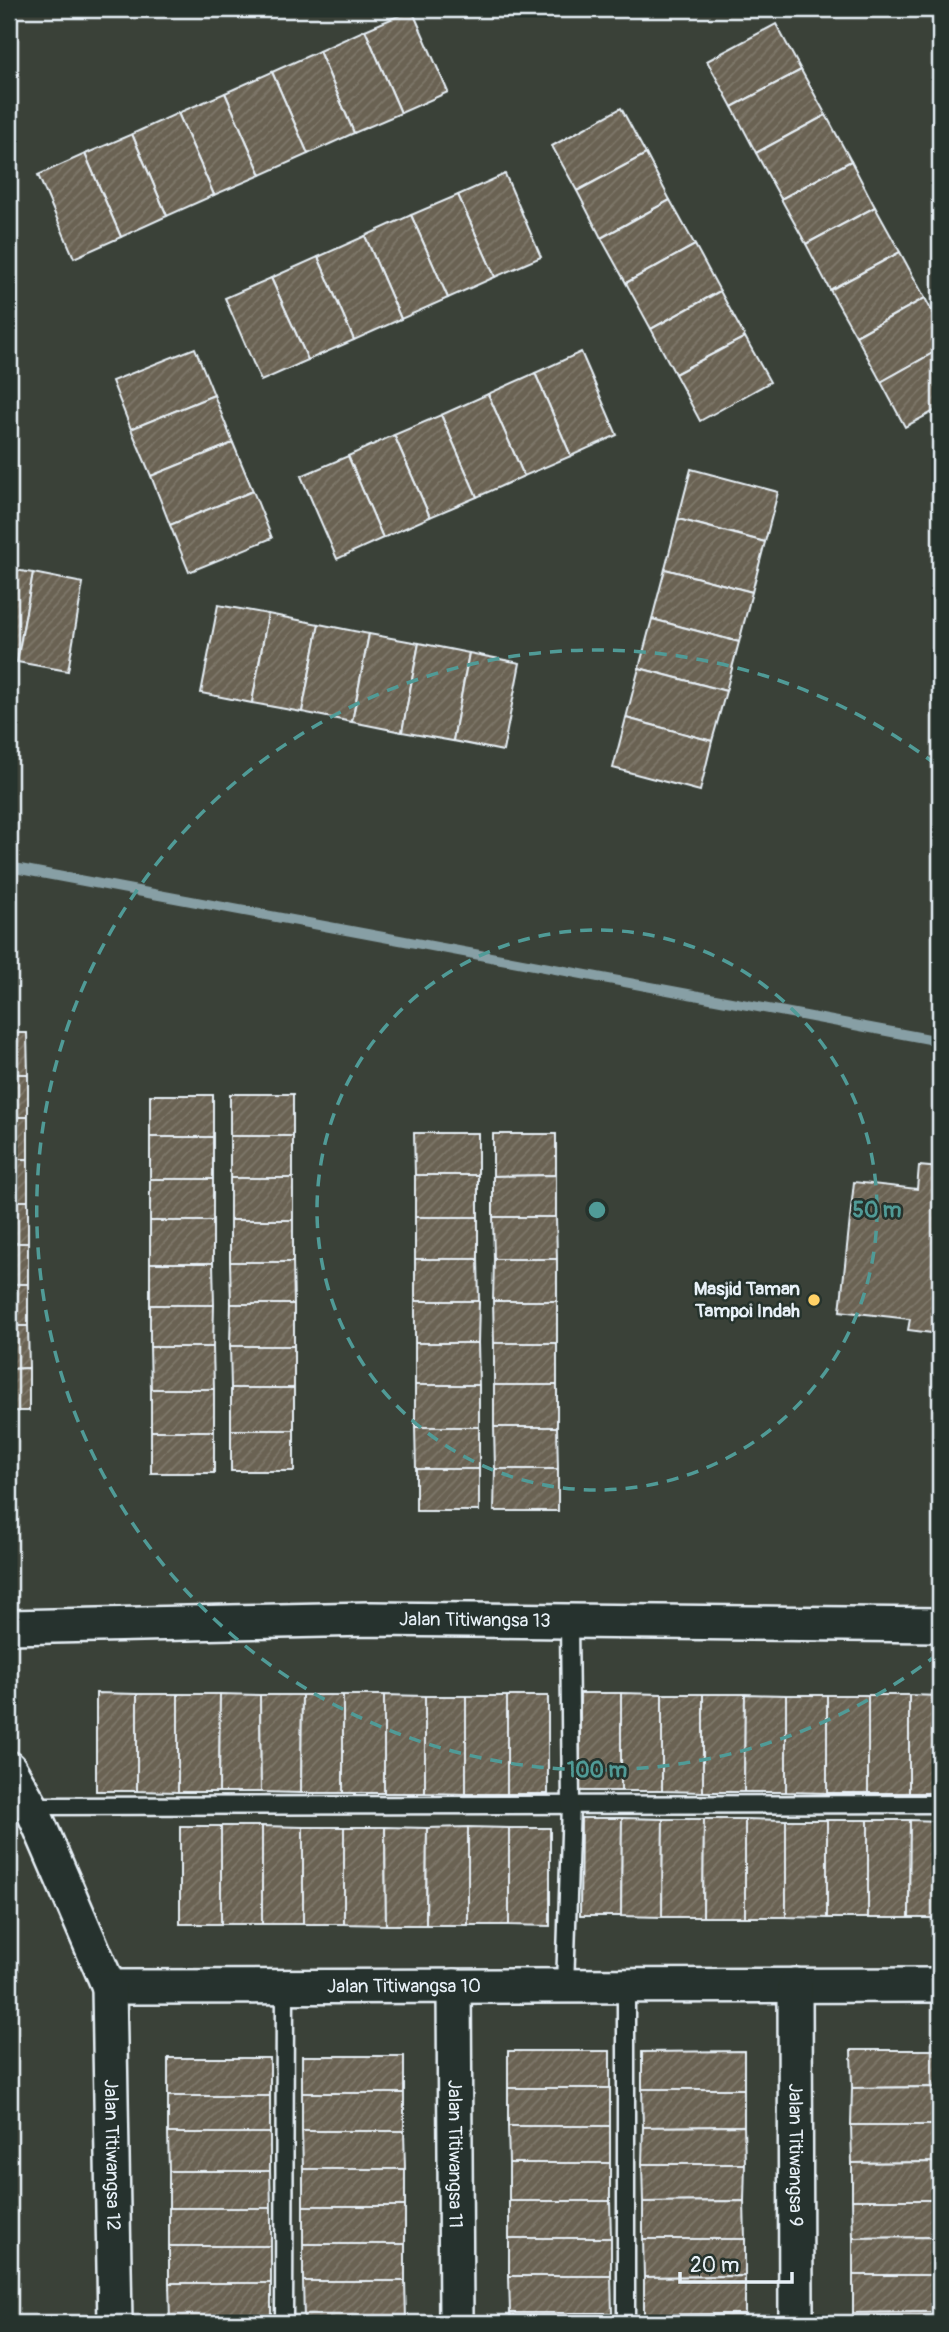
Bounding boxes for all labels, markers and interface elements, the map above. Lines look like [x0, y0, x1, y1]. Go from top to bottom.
text: 50 m [853, 1197, 902, 1224]
centre of rings [585, 1198, 609, 1222]
place label: Masjid Taman Tampoi Indah [694, 1277, 800, 1323]
marker: Masjid Taman Tampoi Indah [806, 1292, 822, 1308]
street label: Jalan Titiwangsa 13 [399, 1607, 551, 1633]
text: 100 m [567, 1757, 627, 1784]
street label: Jalan Titiwangsa 10 [327, 1974, 481, 1998]
street label: Jalan Titiwangsa 12 [99, 2079, 125, 2231]
street label: Jalan Titiwangsa 11 [443, 2080, 467, 2228]
street label: Jalan Titiwangsa 9 [783, 2083, 808, 2227]
scale bar [680, 2241, 792, 2285]
text: 20 m [690, 2252, 739, 2279]

